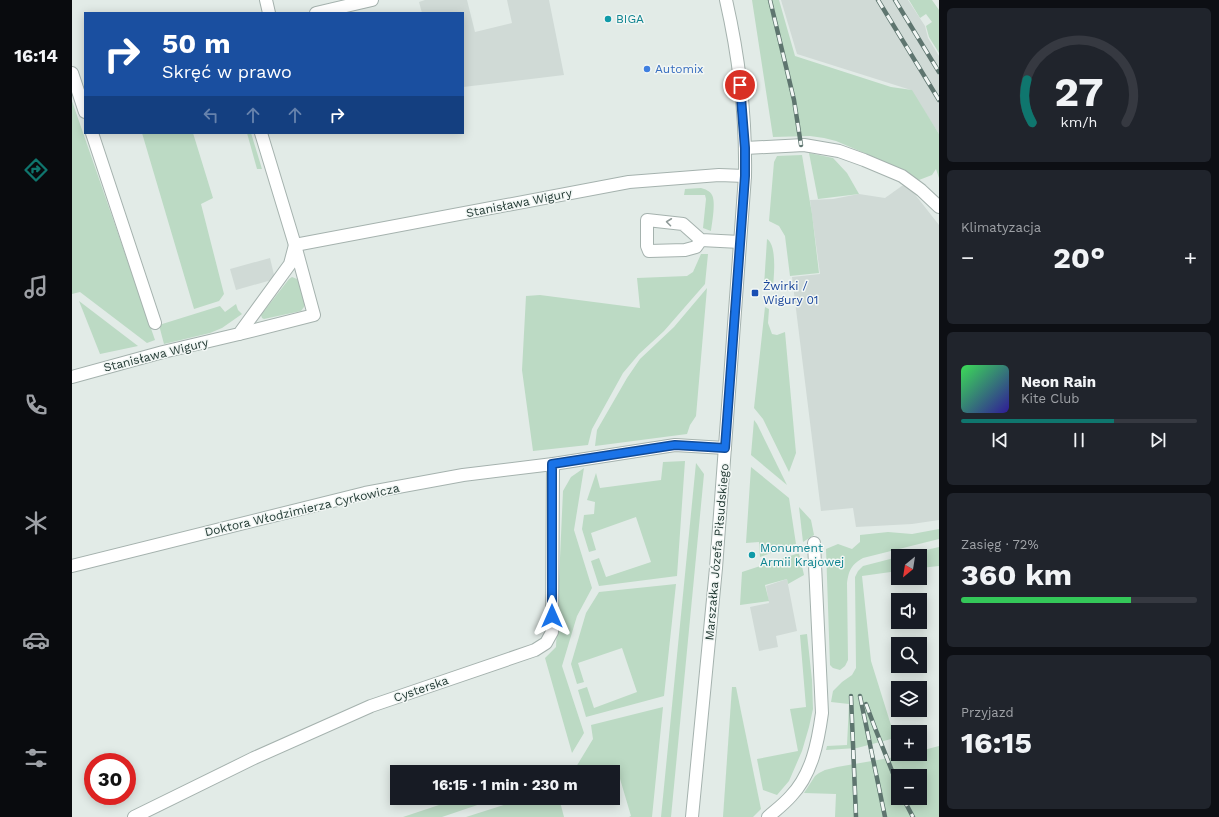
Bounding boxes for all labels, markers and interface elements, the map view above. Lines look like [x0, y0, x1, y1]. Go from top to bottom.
place label: BIGA [616, 12, 644, 26]
marker: BIGA [603, 14, 613, 24]
text: 50 m [162, 27, 231, 60]
icon: right [96, 28, 148, 80]
text: 16:14 [14, 45, 58, 66]
text: Skręć w prawo [162, 61, 292, 82]
place label: Automix [655, 62, 703, 76]
marker: Automix [642, 64, 652, 74]
text: 27 [1054, 67, 1104, 116]
pin [723, 68, 757, 102]
icon: arrive [729, 74, 751, 96]
icon: left [200, 104, 222, 126]
icon: ahead [242, 104, 264, 126]
icon: ahead [284, 104, 306, 126]
icon: right [326, 104, 348, 126]
text: km/h [1061, 113, 1097, 129]
icon: directions [22, 156, 50, 184]
street label: Stanisława Wigury [465, 186, 574, 220]
one-way arrow [666, 218, 672, 227]
text: Klimatyzacja [961, 220, 1041, 235]
text: 20° [1053, 240, 1105, 275]
text: − [961, 245, 974, 270]
text: + [1184, 245, 1197, 270]
icon: music [22, 273, 50, 301]
place label: Żwirki / Wigury 01 [763, 279, 819, 307]
marker: Żwirki / Wigury 01 [750, 288, 760, 298]
street label: Stanisława Wigury [102, 335, 211, 375]
text: Neon Rain [1021, 373, 1096, 391]
icon: phone [22, 391, 50, 419]
text: Kite Club [1021, 391, 1079, 406]
icon: previous [989, 429, 1011, 451]
icon: pause [1068, 429, 1090, 451]
icon: next [1147, 429, 1169, 451]
street label: Marszałka Józefa Piłsudskiego [702, 463, 732, 641]
street label: Doktora Włodzimierza Cyrkowicza [203, 481, 401, 539]
icon: climate [22, 509, 50, 537]
text: Zasięg · 72% [961, 537, 1039, 552]
place label: Monument Armii Krajowej [760, 541, 844, 569]
north arrow [891, 549, 927, 585]
map controls [891, 549, 927, 805]
marker: Monument Armii Krajowej [747, 550, 757, 560]
text: 360 km [961, 557, 1072, 592]
button: sound [891, 593, 927, 629]
position arrow [531, 595, 573, 637]
icon: car [22, 626, 50, 654]
button: search [891, 637, 927, 673]
street label: Cysterska [392, 673, 450, 705]
button: layers [891, 681, 927, 717]
text: Przyjazd [961, 705, 1014, 720]
button: + [891, 725, 927, 761]
text: 16:15 [961, 725, 1032, 760]
icon: filters [22, 744, 50, 772]
speed limit sign: 30 [84, 753, 136, 805]
button: − [891, 769, 927, 805]
text: 16:15 · 1 min · 230 m [432, 776, 578, 794]

